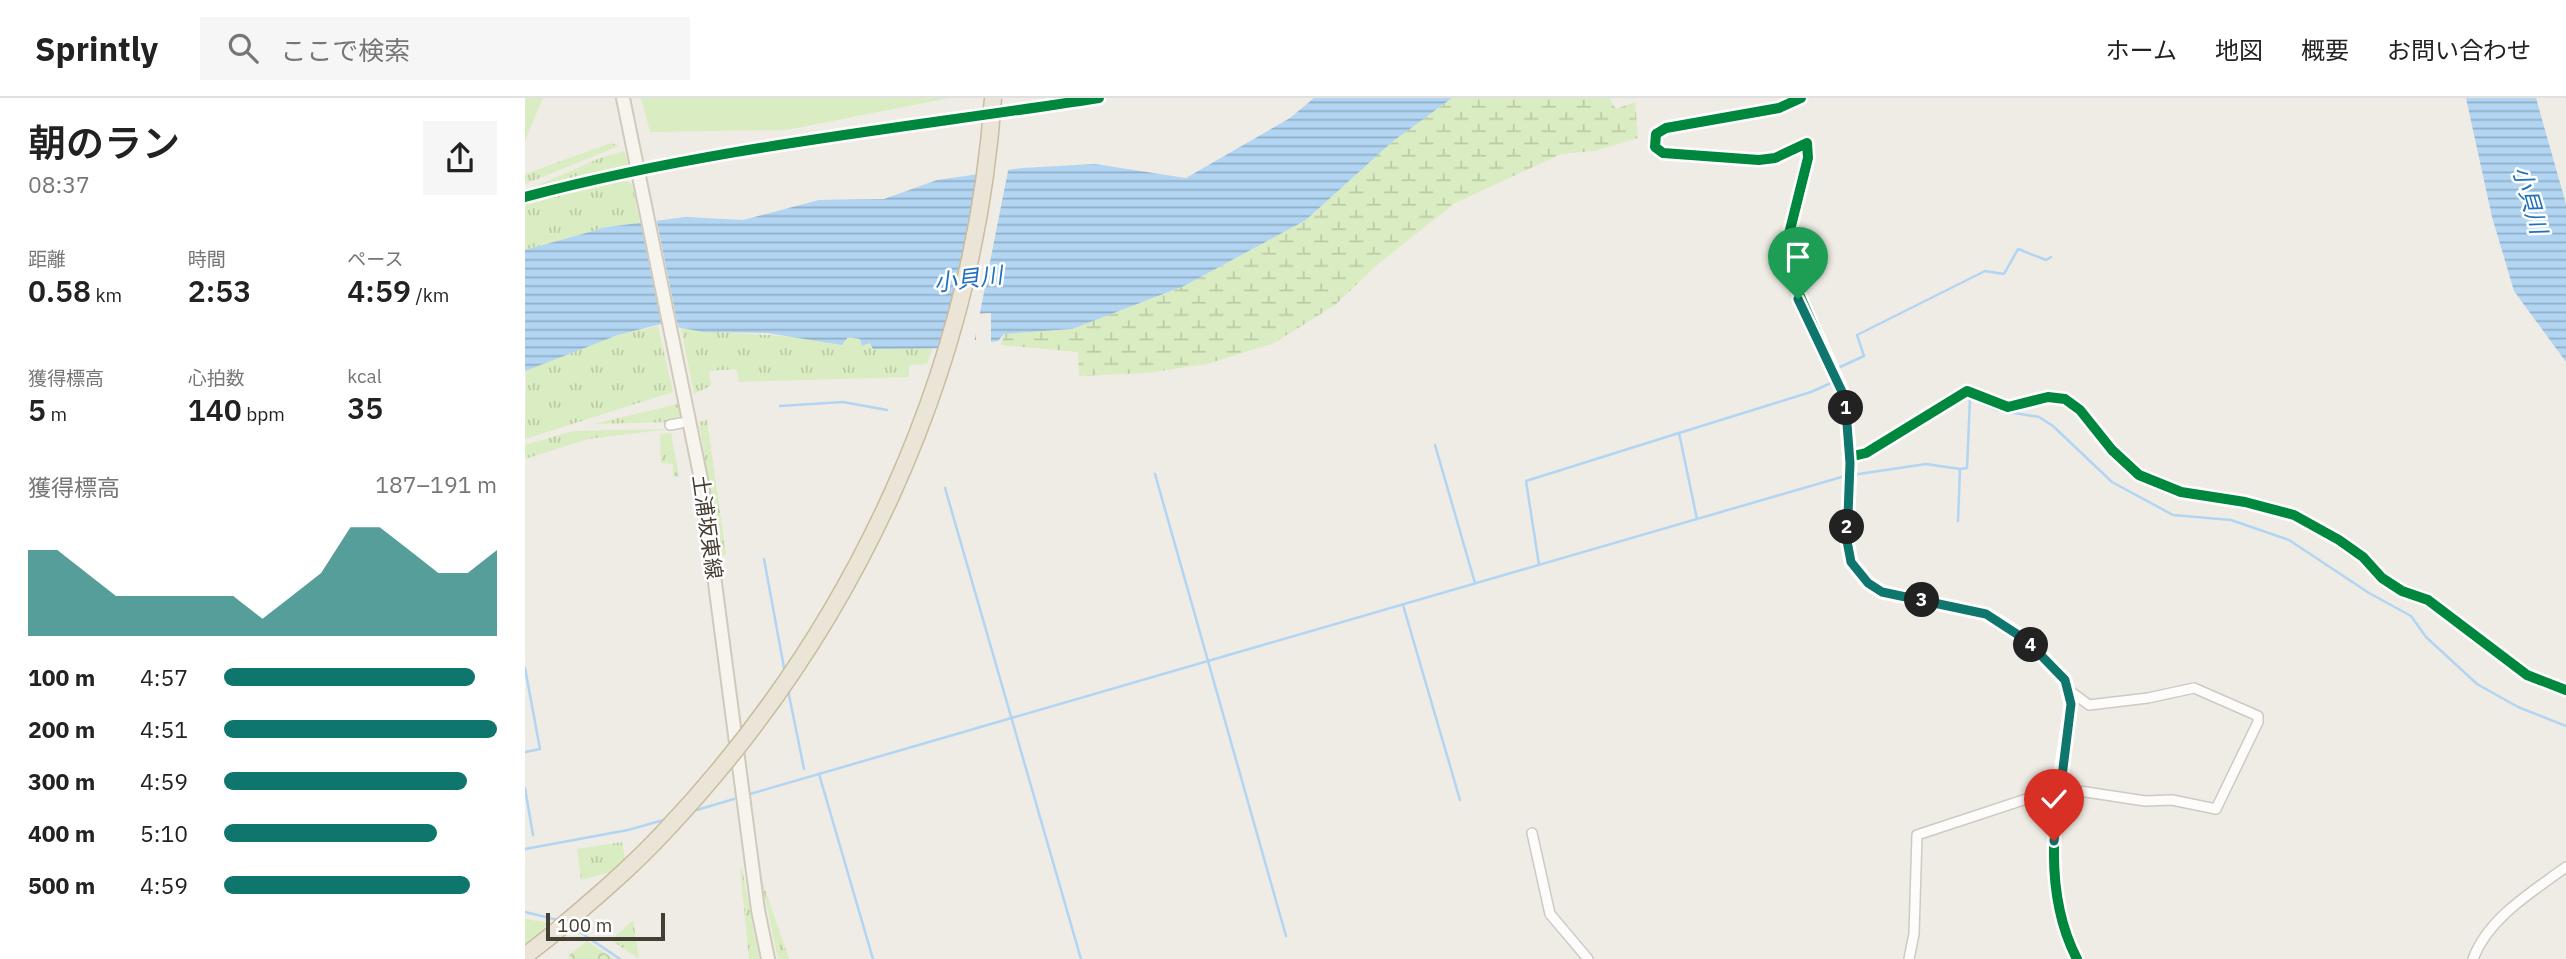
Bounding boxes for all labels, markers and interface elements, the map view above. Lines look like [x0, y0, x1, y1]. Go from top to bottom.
search box [200, 17, 690, 80]
text: Sprintly [35, 27, 158, 70]
icon: search [224, 29, 262, 67]
text: ここで検索 [280, 33, 410, 67]
text: ホーム [2106, 34, 2177, 66]
text: 地図 [2215, 34, 2263, 66]
text: 概要 [2301, 34, 2349, 66]
text: お問い合わせ [2387, 34, 2531, 66]
text: 朝のラン [28, 118, 180, 167]
button: share [423, 121, 497, 195]
water label: 小貝川 [2507, 162, 2556, 240]
text: 08:37 [28, 169, 90, 199]
pin [1768, 227, 1828, 299]
icon: arrive [1779, 238, 1817, 276]
text: 距離 [28, 247, 66, 271]
text: 時間 [188, 247, 226, 271]
text: ペース [347, 247, 403, 271]
water label: 小貝川 [932, 259, 1007, 297]
text: 0.58 [28, 271, 91, 310]
text: 2:53 [188, 271, 251, 310]
text: 4:59 [347, 271, 411, 310]
text: km [91, 283, 122, 307]
text: /km [411, 283, 449, 307]
text: kcal [347, 364, 382, 388]
text: 獲得標高 [28, 366, 104, 390]
text: 心拍数 [188, 366, 245, 390]
text: 35 [347, 388, 383, 427]
text: 5 [28, 390, 46, 429]
text: 140 [188, 390, 242, 429]
pin: 1 [1829, 390, 1863, 426]
text: 1 [1840, 395, 1851, 419]
text: m [46, 402, 67, 426]
text: bpm [242, 402, 285, 426]
text: 187–191 m [375, 469, 497, 499]
text: 獲得標高 [28, 472, 120, 502]
street label: 土浦坂東線 [687, 473, 729, 581]
pin: 2 [1829, 510, 1865, 544]
text: 2 [1841, 514, 1852, 538]
pin: 3 [1905, 582, 1939, 618]
text: 3 [1916, 587, 1927, 611]
pin: 4 [2013, 628, 2049, 662]
text: 4 [2025, 632, 2036, 656]
text: 100 m [28, 662, 95, 692]
text: 4:57 [140, 662, 188, 692]
text: 200 m [28, 714, 95, 744]
text: 4:51 [140, 714, 188, 744]
text: 300 m [28, 766, 95, 796]
text: 4:59 [140, 766, 188, 796]
pin [2024, 769, 2084, 841]
icon: check [2035, 780, 2073, 818]
text: 400 m [28, 818, 95, 848]
text: 5:10 [140, 818, 188, 848]
text: 500 m [28, 870, 95, 900]
text: 4:59 [140, 870, 188, 900]
scale bar [546, 910, 665, 942]
text: 100 m [557, 913, 612, 937]

